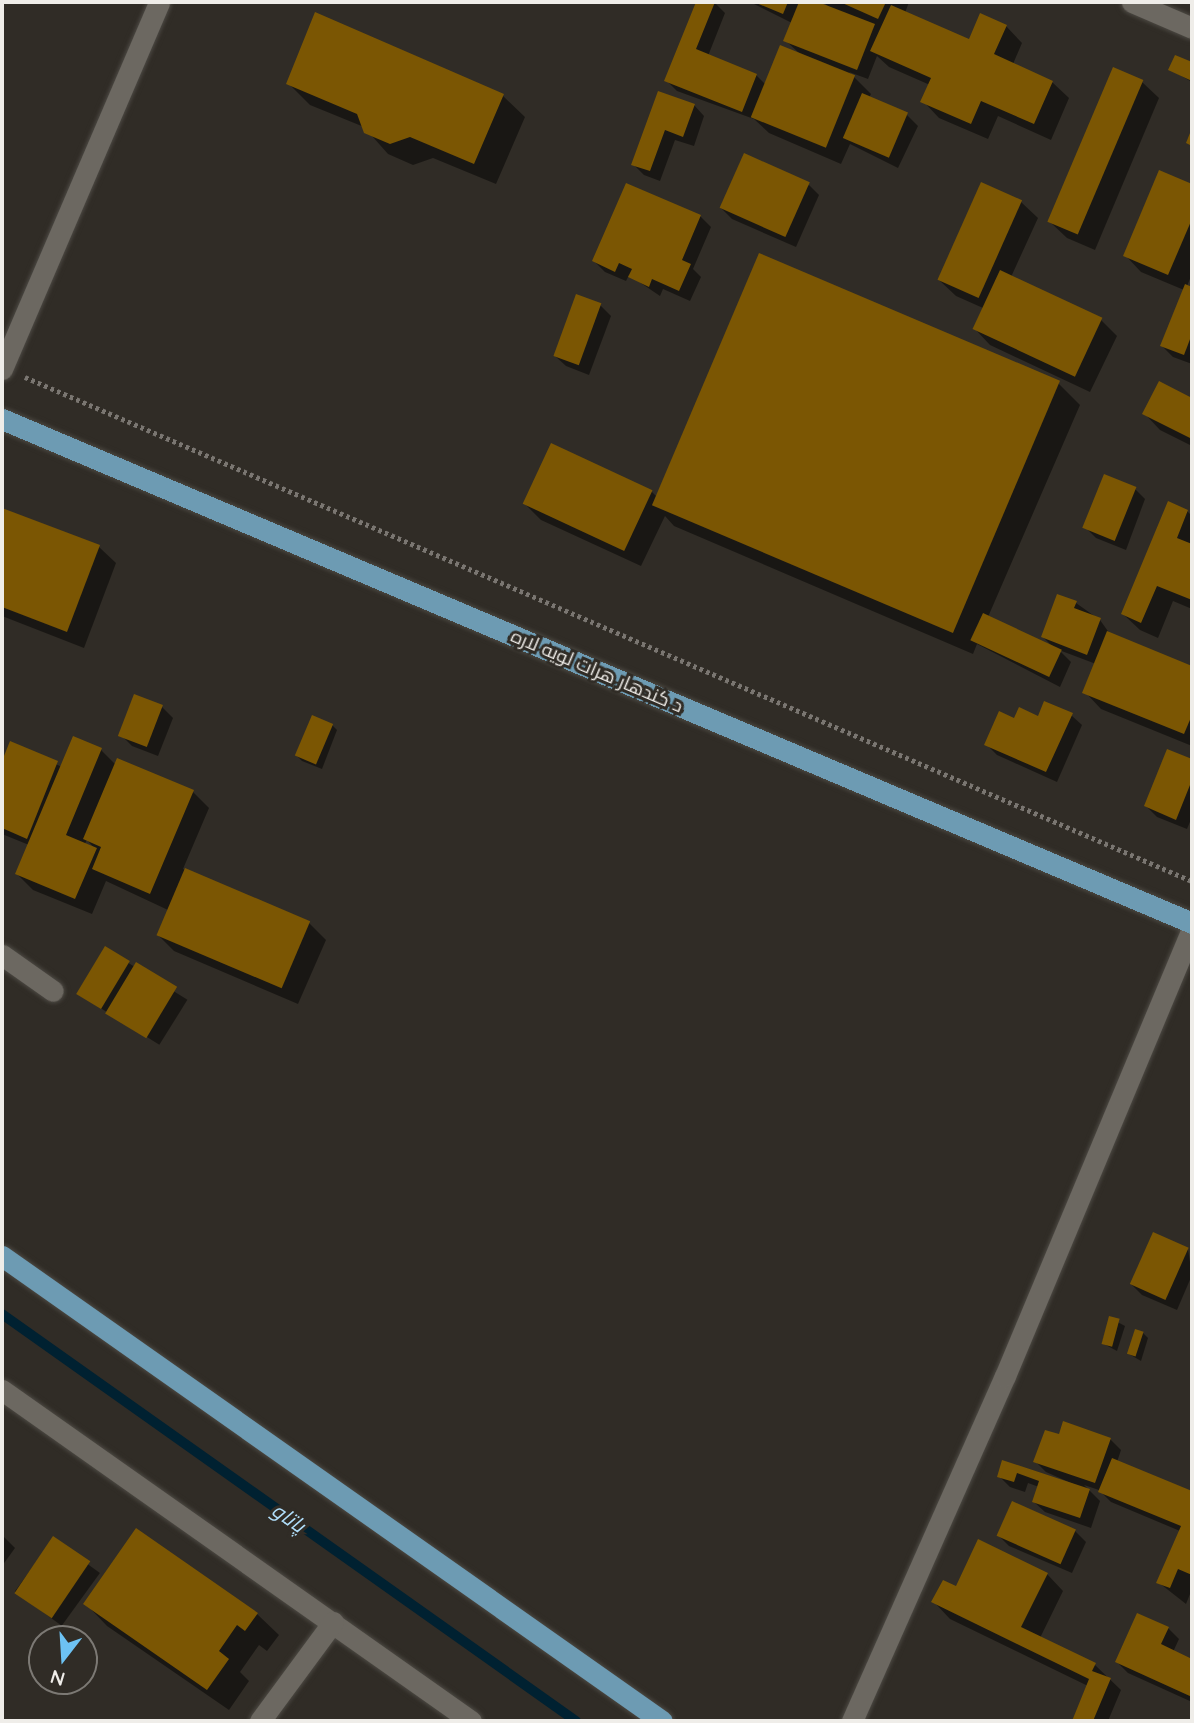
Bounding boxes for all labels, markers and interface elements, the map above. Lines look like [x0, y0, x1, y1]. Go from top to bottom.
street label: د کندهار هرات لویه لاره [507, 624, 687, 718]
water label: پاتاو [267, 1497, 311, 1537]
north arrow [28, 1625, 98, 1695]
text: N [47, 1665, 68, 1692]

